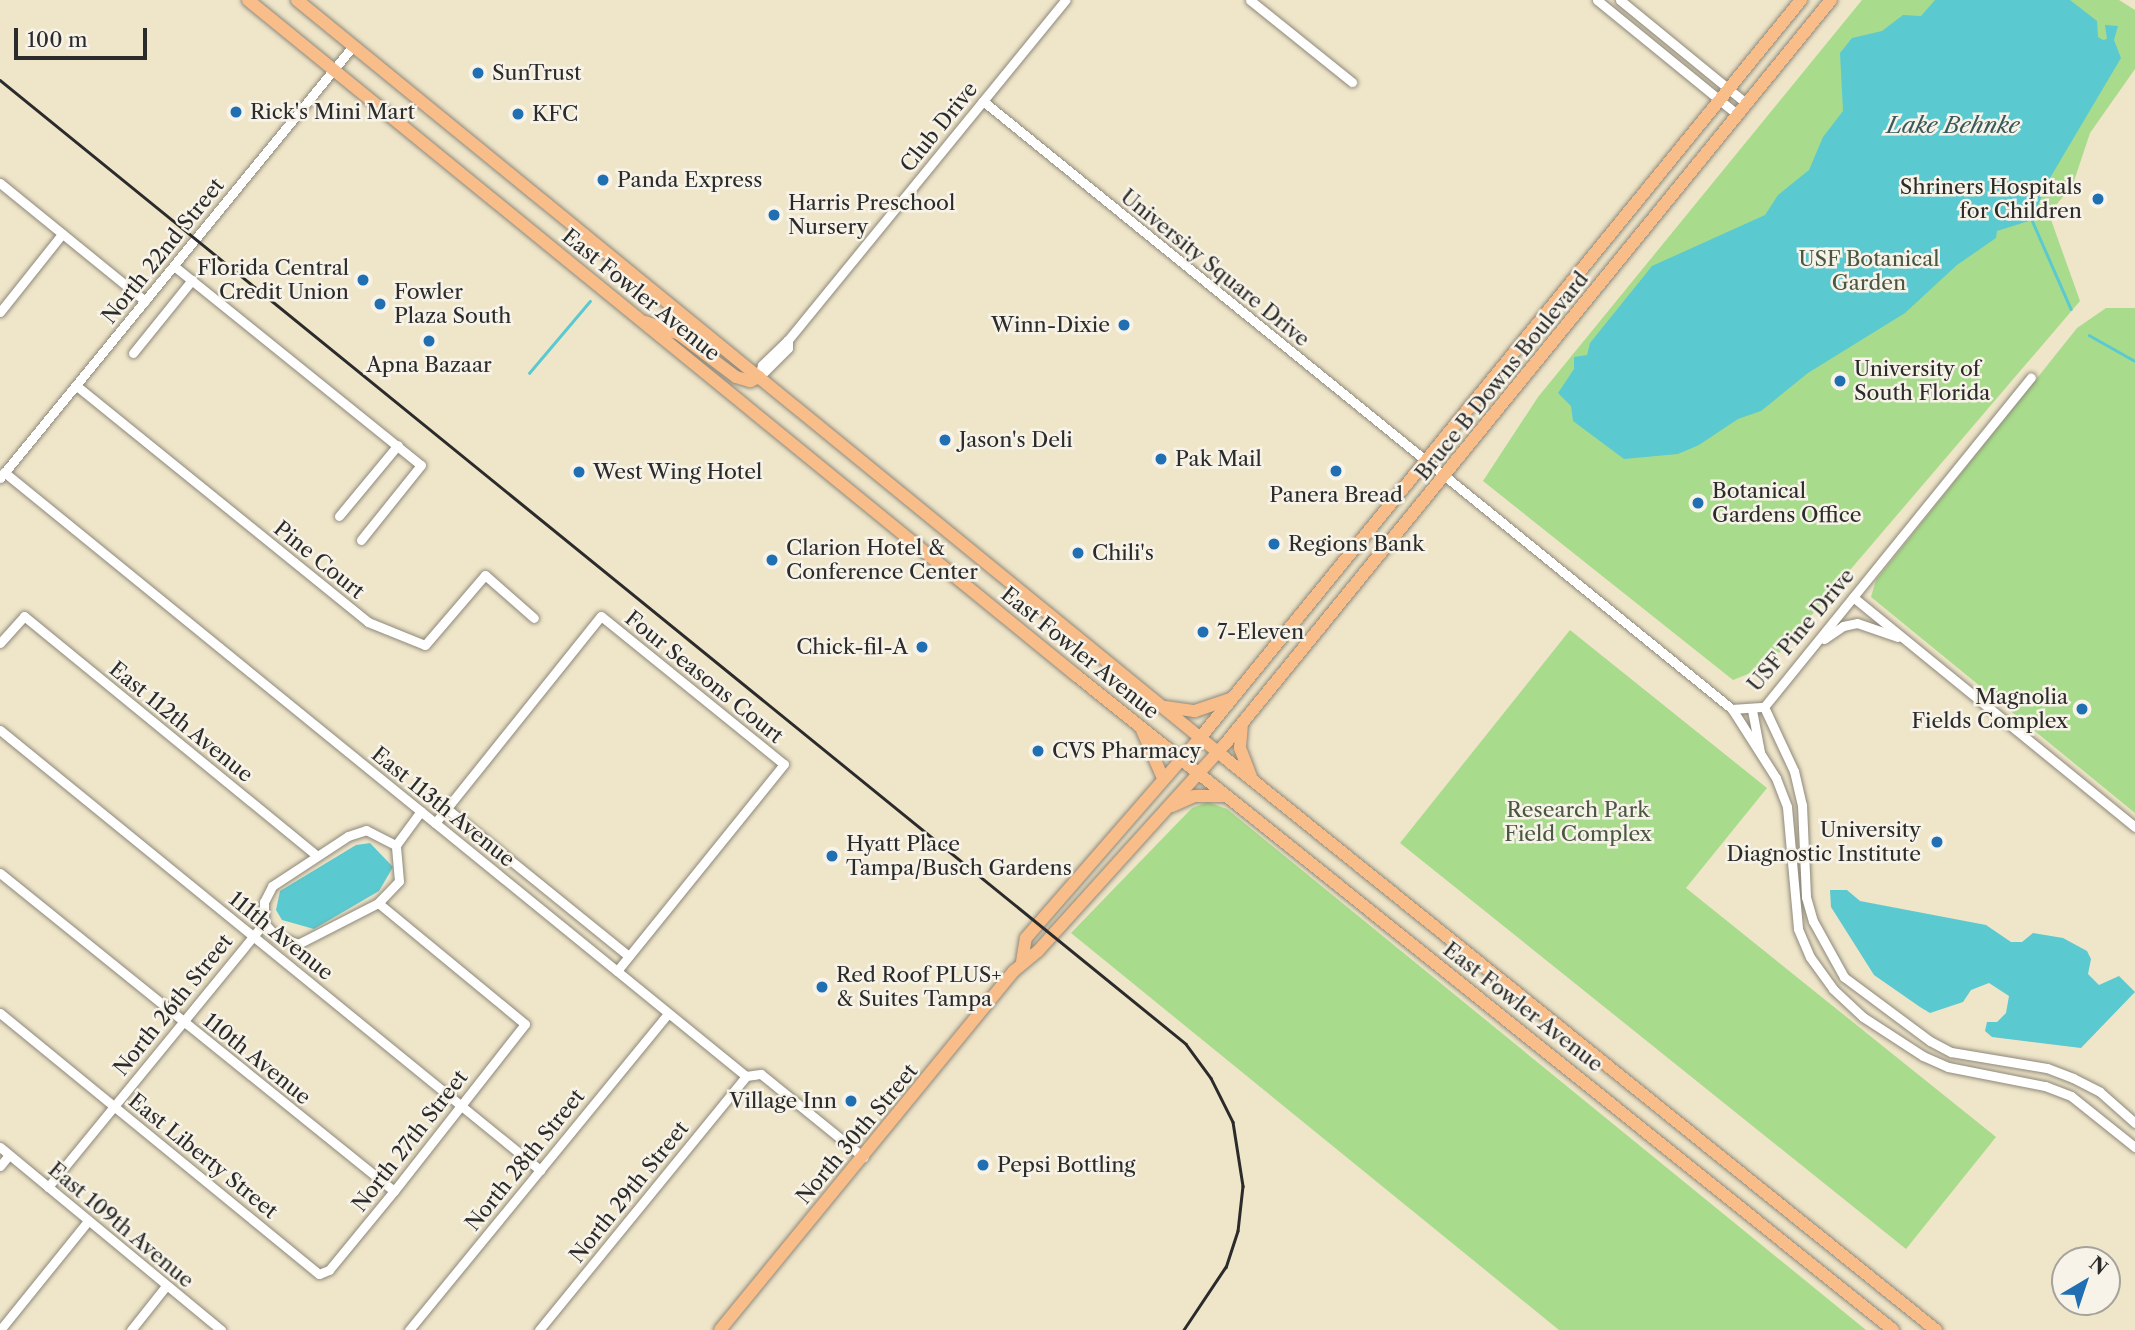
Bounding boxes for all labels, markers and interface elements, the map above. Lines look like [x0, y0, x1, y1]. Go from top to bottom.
scale bar [18, 14, 150, 58]
text: 100 m [27, 27, 88, 52]
place label: SunTrust [492, 60, 581, 86]
marker: SunTrust [470, 65, 486, 81]
street label: Club Drive [895, 77, 983, 177]
place label: Rick's Mini Mart [250, 99, 415, 125]
place label: KFC [532, 101, 578, 127]
marker: Rick's Mini Mart [228, 104, 244, 120]
marker: KFC [510, 106, 526, 122]
water label: Lake Behnke [1887, 111, 2019, 139]
place label: Panda Express [617, 167, 763, 193]
marker: Panda Express [595, 172, 611, 188]
street label: North 22nd Street [97, 173, 229, 329]
place label: Shriners Hospitals for Children [1900, 174, 2082, 224]
street label: University Square Drive [1115, 184, 1315, 352]
marker: Shriners Hospitals for Children [2088, 189, 2108, 209]
place label: Harris Preschool Nursery [788, 190, 955, 240]
marker: Harris Preschool Nursery [766, 207, 782, 223]
street label: East Fowler Avenue [557, 223, 725, 367]
park label: USF Botanical Garden [1798, 246, 1940, 296]
place label: Florida Central Credit Union [197, 255, 349, 305]
street label: Bruce B Downs Boulevard [1410, 267, 1594, 485]
marker: Florida Central Credit Union [355, 272, 371, 288]
place label: Fowler Plaza South [394, 279, 512, 329]
marker: Fowler Plaza South [372, 296, 388, 312]
place label: Winn-Dixie [991, 312, 1110, 338]
marker: Winn-Dixie [1116, 317, 1132, 333]
marker: Apna Bazaar [421, 333, 437, 349]
place label: Apna Bazaar [366, 352, 492, 378]
place label: University of South Florida [1854, 356, 1990, 406]
marker: University of South Florida [1832, 373, 1848, 389]
place label: Jason's Deli [959, 427, 1073, 453]
marker: Jason's Deli [937, 432, 953, 448]
place label: Pak Mail [1175, 446, 1262, 472]
marker: Pak Mail [1153, 451, 1169, 467]
place label: West Wing Hotel [593, 459, 763, 485]
marker: Panera Bread [1328, 463, 1344, 479]
marker: West Wing Hotel [571, 464, 587, 480]
place label: Botanical Gardens Office [1712, 478, 1861, 528]
place label: Panera Bread [1269, 482, 1403, 508]
marker: Botanical Gardens Office [1690, 495, 1706, 511]
street label: Pine Court [269, 516, 369, 604]
place label: Regions Bank [1288, 531, 1424, 557]
place label: Clarion Hotel & Conference Center [786, 535, 978, 585]
marker: Regions Bank [1266, 536, 1282, 552]
place label: Chili's [1092, 540, 1154, 566]
marker: Chili's [1070, 545, 1086, 561]
marker: Clarion Hotel & Conference Center [764, 552, 780, 568]
street label: USF Pine Drive [1742, 563, 1860, 697]
street label: East Fowler Avenue [996, 581, 1164, 725]
street label: Four Seasons Court [620, 605, 788, 749]
place label: 7-Eleven [1217, 619, 1304, 645]
marker: 7-Eleven [1195, 624, 1211, 640]
place label: Chick-fil-A [796, 634, 908, 660]
marker: Chick-fil-A [914, 639, 930, 655]
street label: East 112th Avenue [104, 656, 258, 788]
place label: Magnolia Fields Complex [1912, 684, 2068, 734]
marker: Magnolia Fields Complex [2074, 701, 2090, 717]
place label: CVS Pharmacy [1052, 738, 1201, 764]
street label: East 113th Avenue [366, 741, 520, 873]
marker: CVS Pharmacy [1030, 743, 1046, 759]
park label: Research Park Field Complex [1504, 797, 1652, 847]
place label: University Diagnostic Institute [1727, 817, 1921, 867]
place label: Hyatt Place Tampa/Busch Gardens [846, 831, 1072, 881]
marker: University Diagnostic Institute [1927, 832, 1947, 852]
marker: Hyatt Place Tampa/Busch Gardens [824, 848, 840, 864]
street label: 111th Avenue [224, 886, 338, 986]
street label: North 26th Street [108, 929, 238, 1081]
street label: East Fowler Avenue [1438, 936, 1608, 1078]
place label: Red Roof PLUS+ & Suites Tampa [836, 962, 1002, 1012]
marker: Red Roof PLUS+ & Suites Tampa [814, 979, 830, 995]
street label: 110th Avenue [198, 1008, 316, 1110]
street label: North 30th Street [791, 1059, 923, 1209]
street label: North 27th Street [347, 1065, 473, 1217]
street label: North 28th Street [460, 1084, 590, 1236]
street label: East Liberty Street [123, 1088, 283, 1224]
place label: Village Inn [729, 1088, 837, 1114]
marker: Village Inn [843, 1093, 859, 1109]
street label: North 29th Street [564, 1116, 694, 1268]
place label: Pepsi Bottling [997, 1152, 1135, 1178]
street label: East 109th Avenue [43, 1157, 199, 1293]
marker: Pepsi Bottling [975, 1157, 991, 1173]
north arrow [2051, 1246, 2121, 1316]
text: N [2085, 1252, 2112, 1280]

